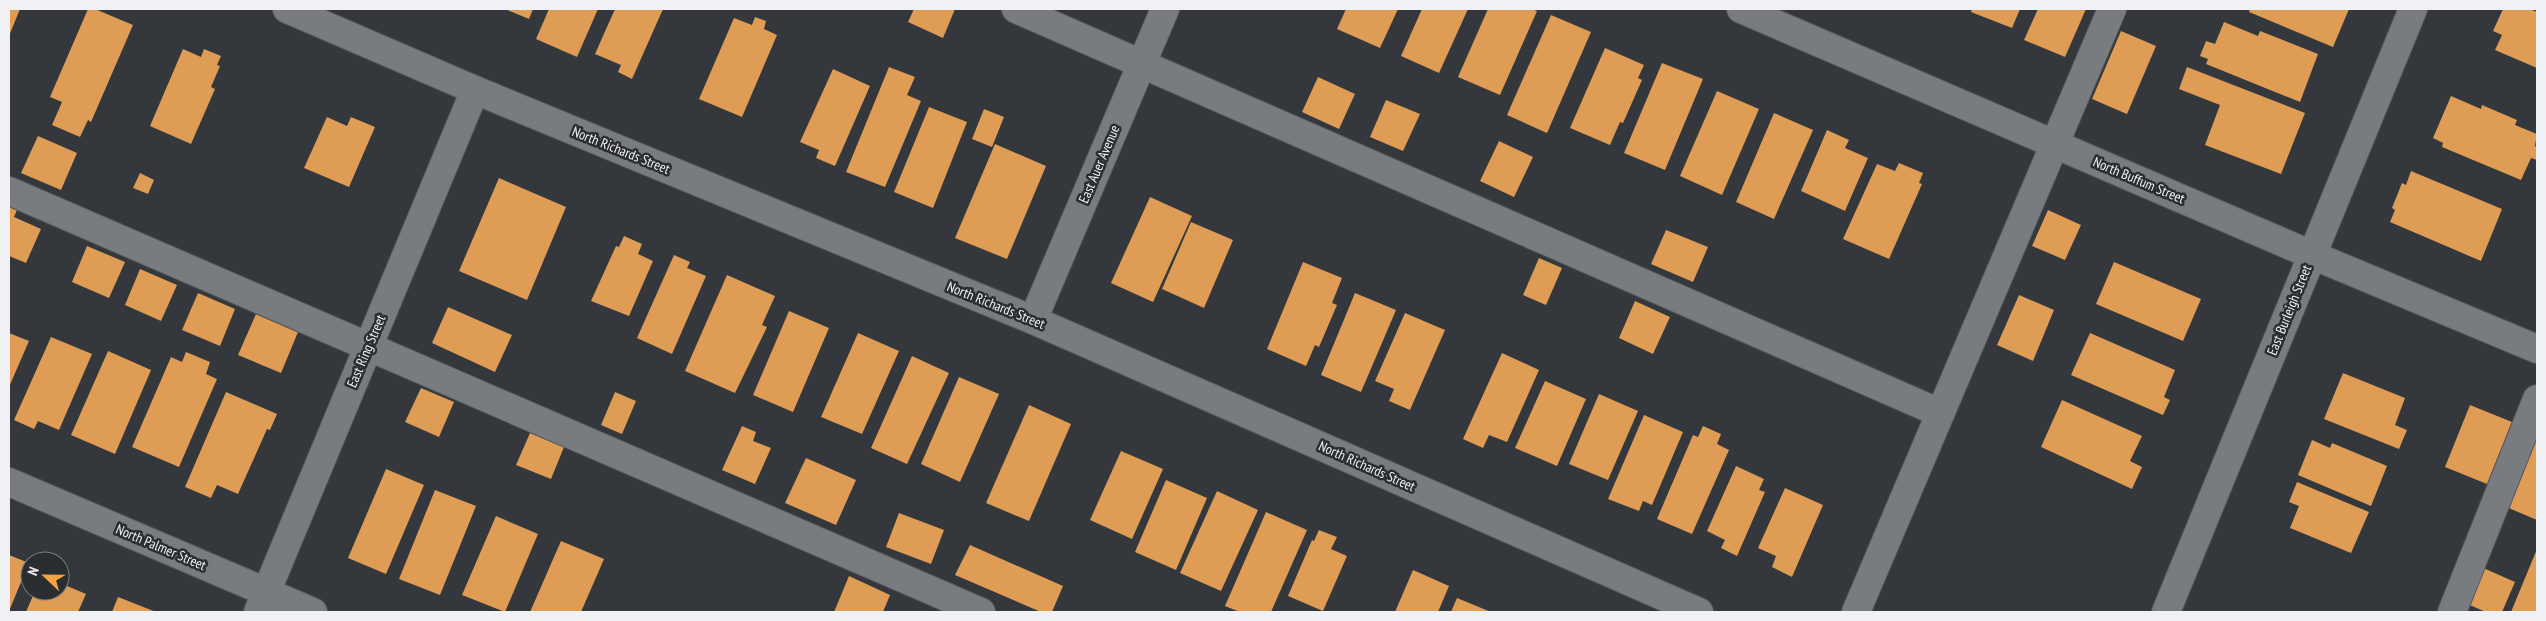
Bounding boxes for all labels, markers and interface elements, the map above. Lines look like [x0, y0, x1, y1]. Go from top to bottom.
street label: North Richards Street [570, 122, 673, 178]
street label: East Auer Avenue [1074, 122, 1124, 206]
street label: North Buffum Street [2091, 153, 2188, 207]
street label: East Burleigh Street [2263, 262, 2315, 358]
street label: North Richards Street [945, 277, 1048, 333]
street label: East Ring Street [343, 312, 389, 390]
street label: North Richards Street [1316, 437, 1418, 495]
street label: North Palmer Street [113, 520, 209, 574]
north arrow [20, 551, 70, 601]
text: N [23, 564, 43, 578]

